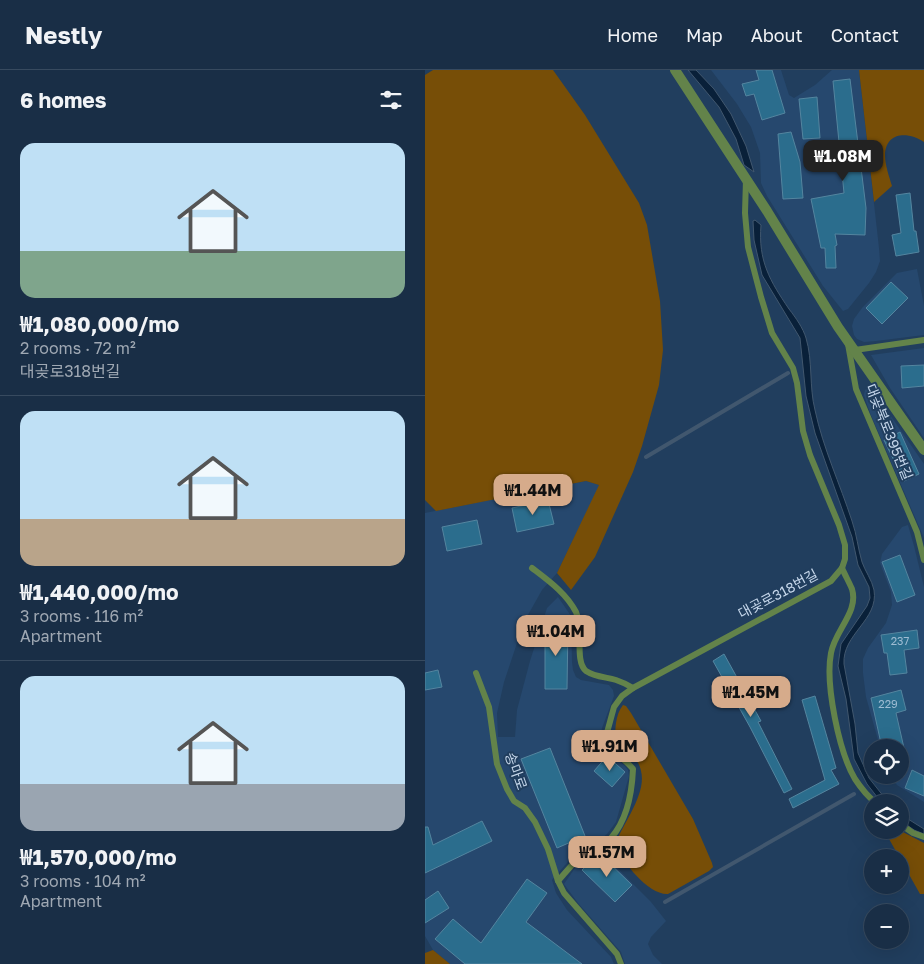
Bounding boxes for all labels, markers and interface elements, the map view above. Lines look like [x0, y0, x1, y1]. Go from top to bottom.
text: Nestly [25, 20, 102, 49]
text: Home [607, 24, 658, 46]
text: Map [686, 24, 723, 46]
text: About [751, 24, 803, 46]
text: Contact [831, 24, 899, 46]
icon: filters [377, 86, 405, 114]
text: 6 homes [20, 87, 106, 113]
pin: ₩1.08M [802, 140, 884, 182]
text: ₩1.08M [814, 146, 872, 166]
icon: home [168, 176, 258, 266]
text: ₩1,080,000/mo [20, 311, 179, 337]
text: 2 rooms · 72 m² [20, 338, 136, 358]
text: 대곶로318번길 [20, 361, 120, 381]
street label: 대곶북로395번길 [862, 381, 916, 482]
icon: home [168, 443, 258, 533]
pin: ₩1.44M [492, 474, 574, 516]
text: ₩1.44M [504, 480, 562, 500]
street label: 대곶로318번길 [735, 565, 821, 622]
text: ₩1,440,000/mo [20, 579, 179, 605]
text: 3 rooms · 116 m² [20, 606, 143, 626]
pin: ₩1.04M [515, 614, 597, 657]
text: ₩1.04M [527, 621, 585, 641]
text: Apartment [20, 626, 102, 646]
house number: 237 [891, 634, 909, 647]
pin: ₩1.45M [710, 676, 792, 718]
text: ₩1.45M [723, 682, 779, 702]
house number: 229 [878, 697, 898, 710]
icon: home [168, 708, 258, 798]
pin: ₩1.91M [569, 730, 651, 772]
text: ₩1.91M [582, 736, 638, 756]
map controls [864, 739, 909, 949]
button: locate [864, 739, 909, 784]
street label: 송마로 [502, 750, 531, 792]
button: layers [864, 794, 909, 839]
pin: ₩1.57M [566, 836, 648, 878]
text: ₩1.57M [579, 842, 635, 862]
text: ₩1,570,000/mo [20, 844, 177, 870]
button: + [864, 849, 909, 894]
text: 3 rooms · 104 m² [20, 871, 145, 891]
text: Apartment [20, 891, 102, 911]
button: − [864, 904, 909, 949]

